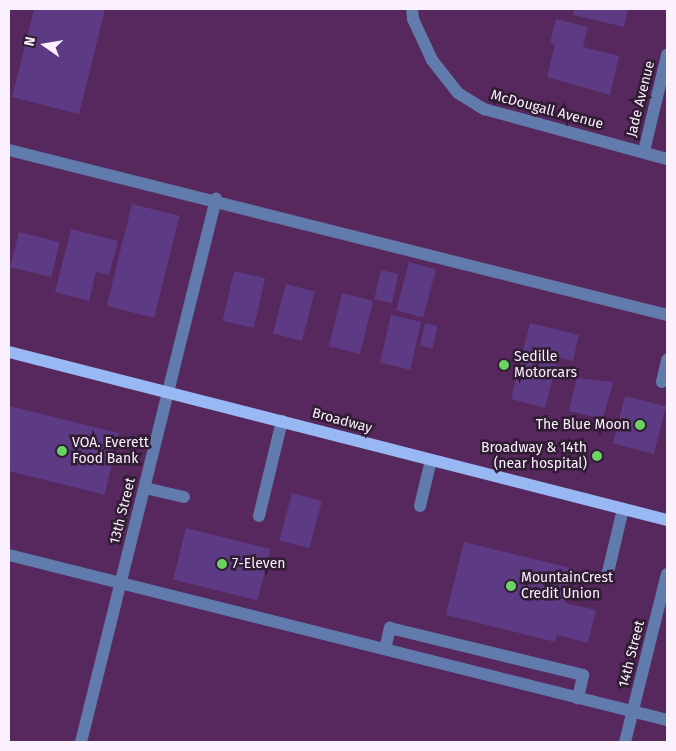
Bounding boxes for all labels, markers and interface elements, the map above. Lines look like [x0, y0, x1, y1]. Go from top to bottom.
north arrow [20, 20, 70, 70]
text: N [21, 35, 39, 48]
street label: Jade Avenue [623, 59, 659, 139]
street label: McDougall Avenue [489, 87, 605, 133]
place label: Sedille Motorcars [514, 349, 577, 382]
marker: Sedille Motorcars [498, 359, 510, 371]
street label: Broadway [310, 405, 374, 437]
place label: The Blue Moon [536, 417, 630, 433]
marker: The Blue Moon [634, 419, 646, 431]
place label: VOA. Everett Food Bank [72, 435, 149, 468]
place label: Broadway & 14th (near hospital) [481, 440, 587, 472]
marker: VOA. Everett Food Bank [56, 445, 68, 457]
marker: Broadway & 14th (near hospital) [591, 450, 603, 462]
street label: 13th Street [107, 476, 139, 546]
place label: 7-Eleven [232, 556, 286, 572]
marker: 7-Eleven [216, 558, 228, 570]
place label: MountainCrest Credit Union [521, 570, 613, 602]
marker: MountainCrest Credit Union [505, 580, 517, 592]
street label: 14th Street [616, 619, 648, 689]

